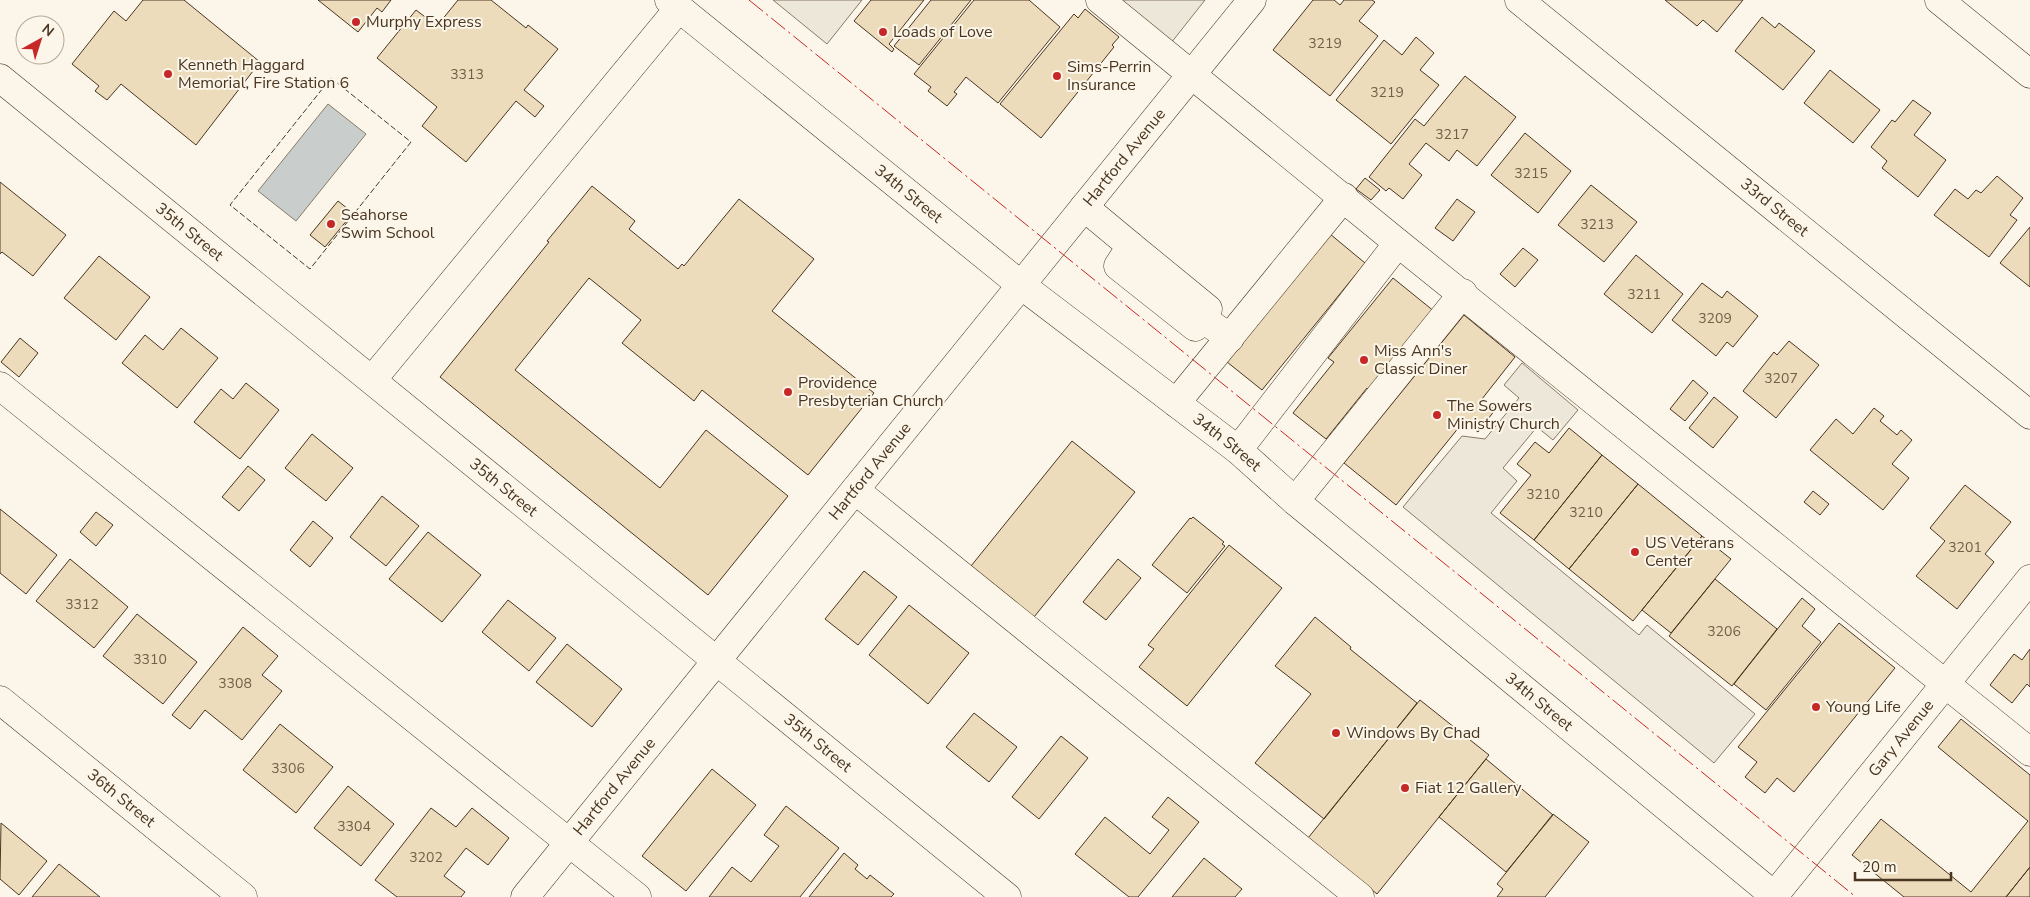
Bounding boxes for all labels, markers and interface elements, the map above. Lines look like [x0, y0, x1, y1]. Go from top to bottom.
place label: Murphy Express [366, 11, 482, 33]
north arrow [15, 15, 65, 65]
marker: Murphy Express [350, 16, 362, 28]
text: N [38, 20, 58, 41]
place label: Loads of Love [893, 21, 992, 43]
marker: Loads of Love [877, 26, 889, 38]
house number: 3219 [1308, 34, 1342, 53]
place label: Kenneth Haggard Memorial, Fire Station 6 [178, 54, 349, 94]
place label: Sims-Perrin Insurance [1067, 56, 1151, 96]
house number: 3313 [450, 65, 484, 84]
marker: Kenneth Haggard Memorial, Fire Station 6 [162, 68, 174, 80]
marker: Sims-Perrin Insurance [1051, 70, 1063, 82]
house number: 3219 [1370, 83, 1404, 102]
street label: Hartford Avenue [1078, 104, 1171, 211]
house number: 3217 [1435, 125, 1469, 144]
street label: 34th Street [870, 160, 947, 228]
house number: 3215 [1514, 164, 1548, 183]
street label: 33rd Street [1736, 173, 1813, 242]
street label: 35th Street [151, 198, 228, 267]
place label: Seahorse Swim School [341, 204, 435, 244]
house number: 3213 [1580, 215, 1614, 234]
marker: Seahorse Swim School [325, 218, 337, 230]
house number: 3211 [1627, 285, 1661, 304]
house number: 3209 [1698, 309, 1732, 328]
place label: Miss Ann's Classic Diner [1374, 340, 1468, 380]
marker: Miss Ann's Classic Diner [1358, 354, 1370, 366]
house number: 3207 [1764, 369, 1798, 388]
place label: Providence Presbyterian Church [798, 372, 944, 412]
marker: Providence Presbyterian Church [782, 386, 794, 398]
place label: The Sowers Ministry Church [1447, 395, 1560, 435]
street label: 34th Street [1188, 408, 1266, 477]
marker: The Sowers Ministry Church [1431, 409, 1443, 421]
street label: Hartford Avenue [824, 418, 916, 525]
street label: 35th Street [465, 453, 542, 522]
house number: 3210 [1526, 485, 1560, 504]
house number: 3210 [1569, 503, 1603, 522]
place label: US Veterans Center [1645, 532, 1734, 572]
house number: 3201 [1948, 538, 1982, 557]
marker: US Veterans Center [1629, 546, 1641, 558]
house number: 3312 [65, 595, 99, 614]
house number: 3206 [1707, 622, 1741, 641]
house number: 3310 [133, 650, 167, 669]
street label: 34th Street [1500, 667, 1578, 737]
house number: 3308 [218, 674, 252, 693]
street label: Gary Avenue [1863, 695, 1939, 781]
place label: Young Life [1825, 696, 1901, 718]
marker: Young Life [1810, 701, 1822, 713]
street label: 35th Street [779, 709, 857, 778]
place label: Windows By Chad [1346, 722, 1480, 744]
marker: Windows By Chad [1330, 727, 1342, 739]
street label: Hartford Avenue [568, 733, 661, 840]
house number: 3306 [271, 759, 305, 778]
street label: 36th Street [83, 764, 160, 833]
place label: Fiat 12 Gallery [1415, 777, 1522, 799]
marker: Fiat 12 Gallery [1399, 782, 1411, 794]
house number: 3304 [337, 817, 371, 836]
house number: 3202 [409, 848, 443, 867]
scale bar [1855, 850, 1951, 882]
text: 20 m [1862, 857, 1897, 877]

